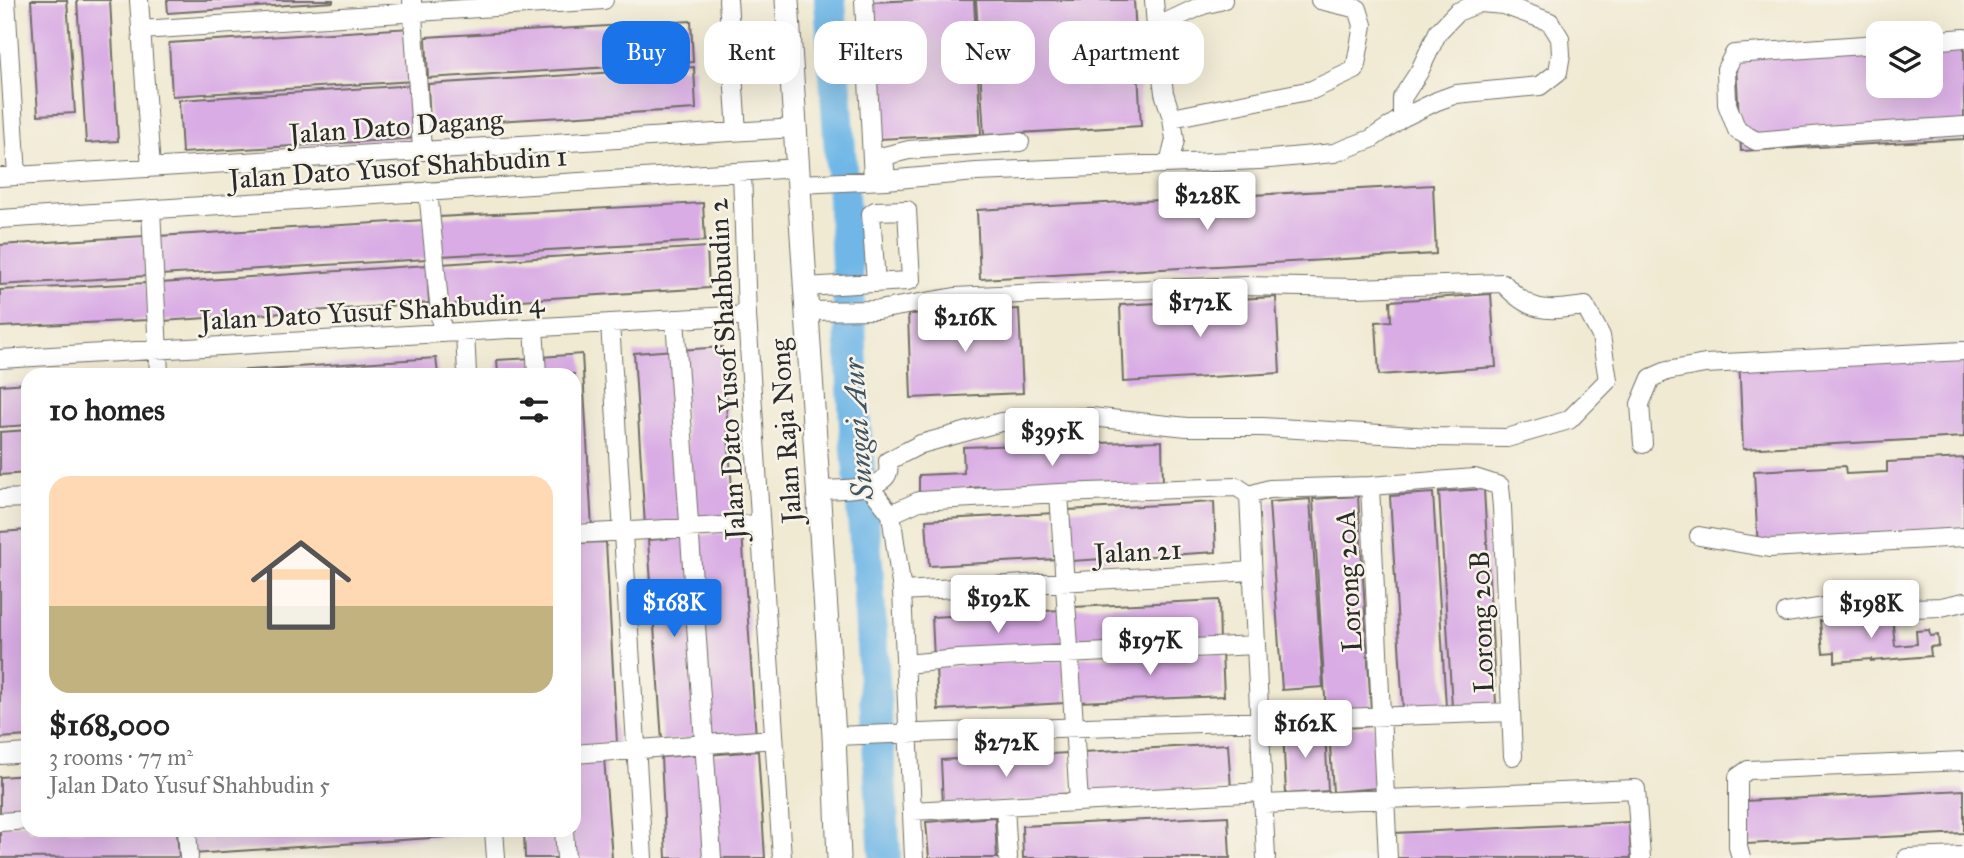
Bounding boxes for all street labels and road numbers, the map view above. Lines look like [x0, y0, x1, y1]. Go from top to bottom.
street label: Jalan Dato Dagang [285, 102, 505, 152]
street label: Jalan Dato Yusof Shahbudin 1 [225, 138, 568, 197]
street label: Jalan Dato Yusof Shahbudin 2 [700, 197, 753, 544]
street label: Jalan Dato Yusuf Shahbudin 4 [196, 285, 546, 338]
street label: Jalan Raja Nong [762, 337, 810, 527]
street label: Lorong 20A [1327, 509, 1370, 653]
street label: Jalan 21 [1090, 532, 1183, 571]
street label: Lorong 20B [1462, 550, 1501, 694]

